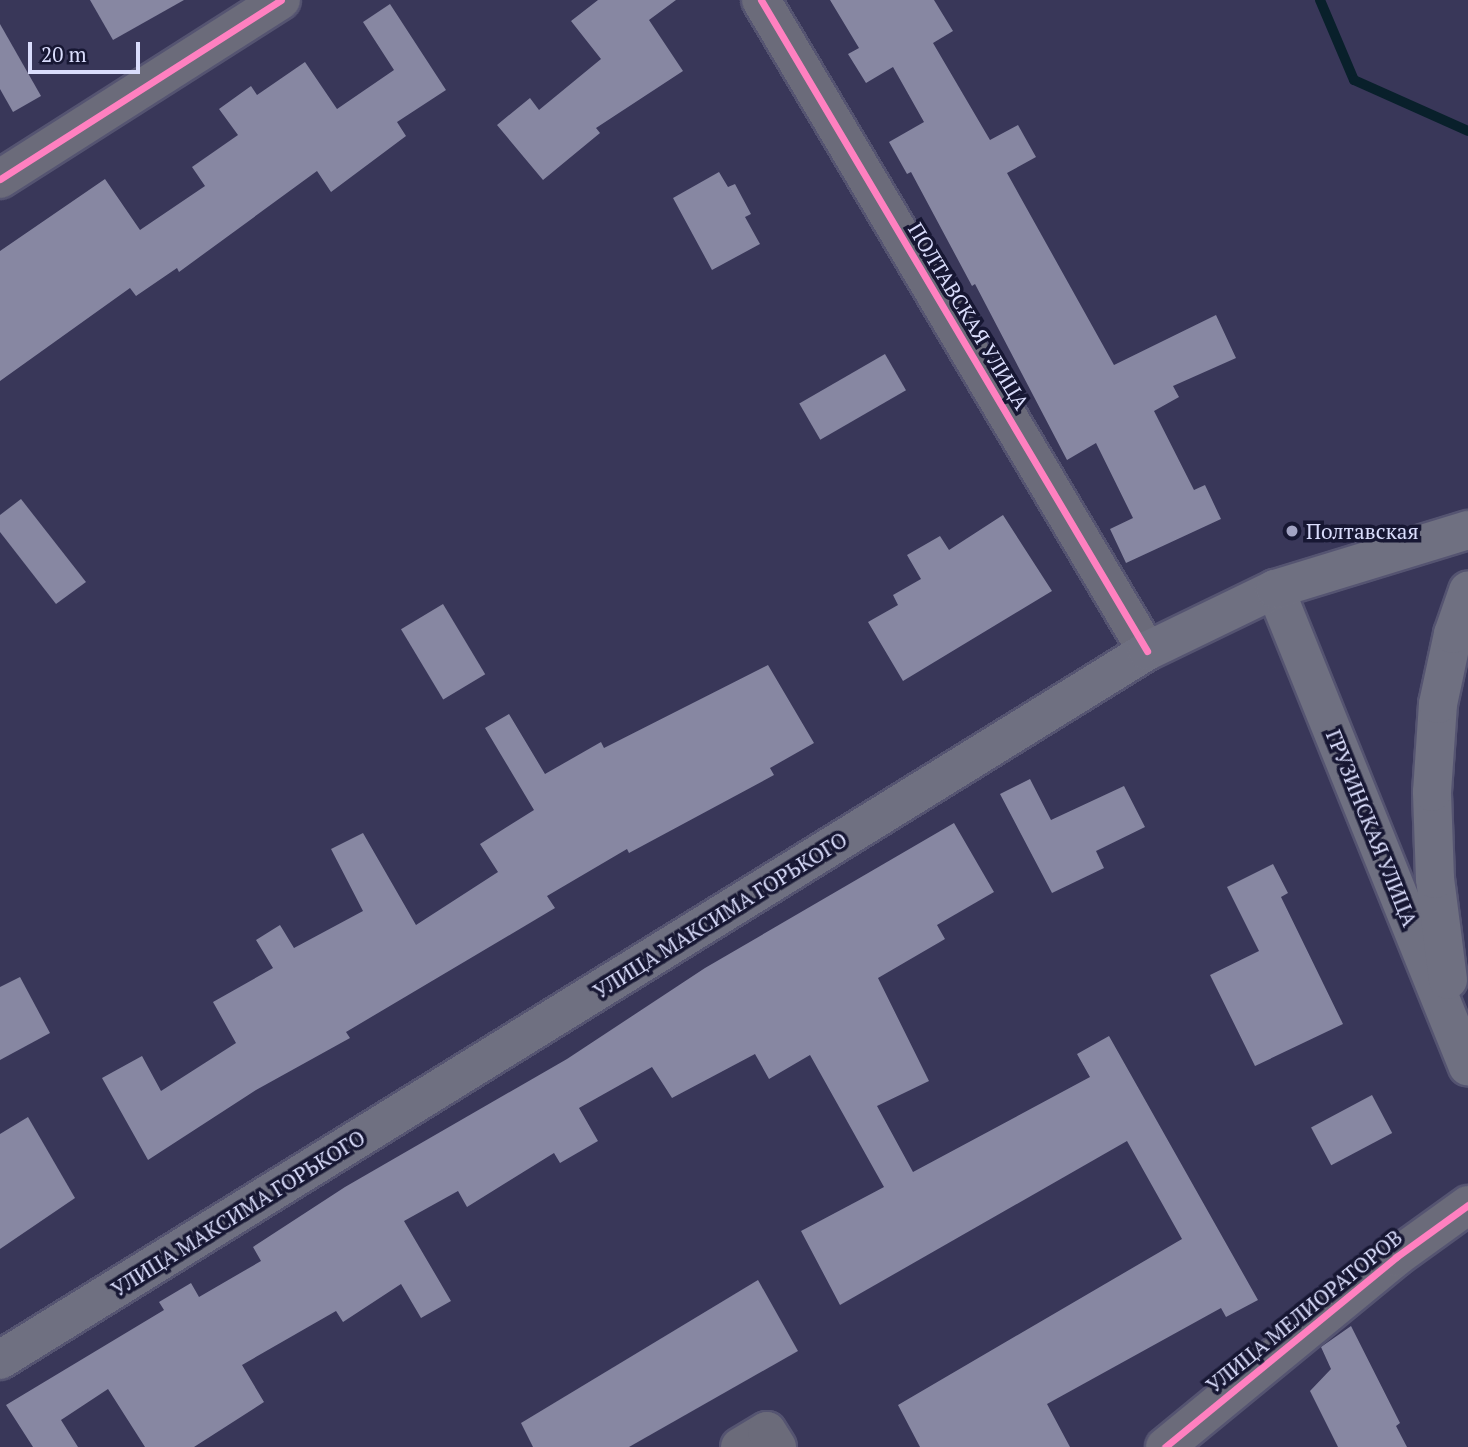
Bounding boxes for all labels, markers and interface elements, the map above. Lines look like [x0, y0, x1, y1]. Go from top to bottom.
scale bar [32, 28, 144, 72]
text: 20 m [41, 40, 87, 68]
street label: ПОЛТАВСКАЯ УЛИЦА [903, 218, 1035, 414]
place label: Полтавская [1306, 518, 1419, 544]
marker: Полтавская [1284, 523, 1300, 539]
street label: ГРУЗИНСКАЯ УЛИЦА [1321, 726, 1423, 930]
street label: УЛИЦА МАКСИМА ГОРЬКОГО [588, 826, 852, 1004]
street label: УЛИЦА МАКСИМА ГОРЬКОГО [106, 1124, 370, 1302]
street label: УЛИЦА МЕЛИОРАТОРОВ [1201, 1224, 1407, 1398]

